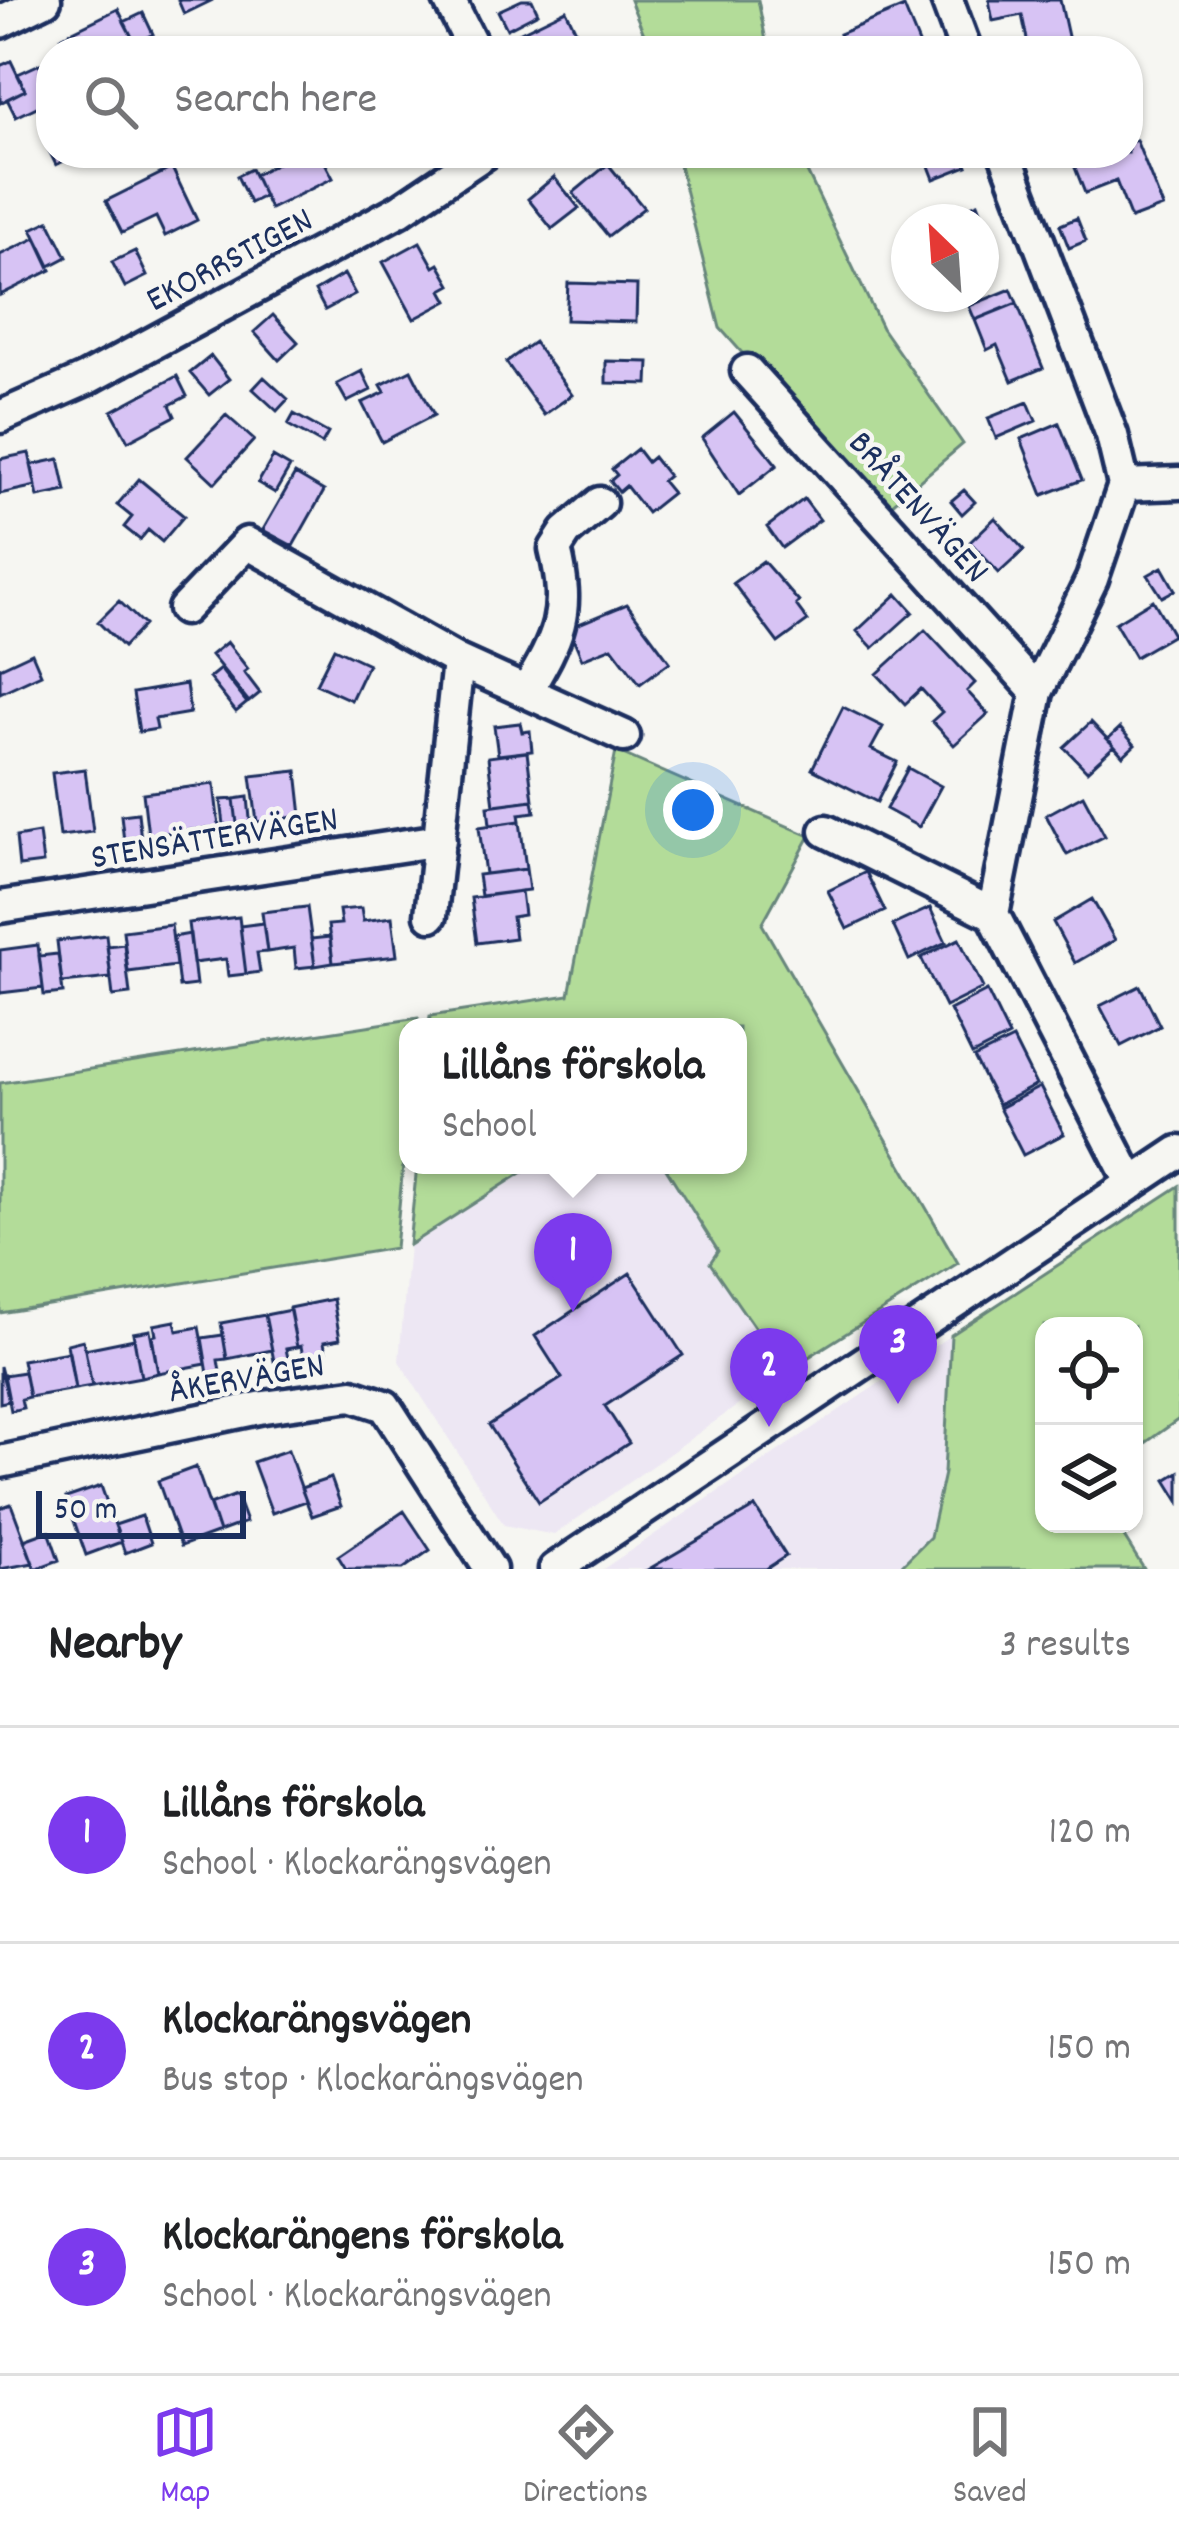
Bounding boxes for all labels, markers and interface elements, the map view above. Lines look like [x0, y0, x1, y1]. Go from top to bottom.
search box [36, 36, 1143, 168]
icon: search [78, 69, 144, 135]
text: Search here [174, 70, 377, 134]
street label: EKORRSTIGEN [138, 197, 324, 328]
north arrow [891, 204, 999, 312]
street label: BRÅTENVÄGEN [834, 421, 999, 597]
your location [663, 780, 723, 840]
street label: STENSÄTTERVÄGEN [88, 796, 342, 886]
popup [399, 1018, 747, 1174]
text: Lillåns förskola [442, 1037, 704, 1101]
text: School [442, 1101, 537, 1156]
pin: 1 [534, 1213, 612, 1312]
pin: 3 [859, 1305, 937, 1404]
map controls [1035, 1317, 1143, 1533]
button: locate [1035, 1317, 1143, 1425]
pin: 2 [730, 1328, 808, 1427]
street label: ÅKERVÄGEN [165, 1342, 329, 1420]
button: layers [1035, 1425, 1143, 1533]
scale bar [36, 1485, 246, 1538]
text: 50 m [54, 1488, 118, 1535]
text: Nearby [48, 1611, 181, 1683]
text: 3 results [1000, 1620, 1131, 1675]
text: Lillåns förskola [162, 1775, 424, 1839]
text: 1 [83, 1807, 91, 1862]
text: 120 m [1048, 1807, 1131, 1862]
text: School · Klockarängsvägen [162, 1839, 552, 1894]
text: Klockarängsvägen [162, 1991, 471, 2055]
text: 2 [78, 2023, 96, 2078]
text: 150 m [1047, 2023, 1131, 2078]
text: Bus stop · Klockarängsvägen [162, 2055, 584, 2110]
text: Klockarängens förskola [162, 2207, 562, 2271]
text: 3 [78, 2239, 96, 2294]
text: 150 m [1047, 2239, 1131, 2294]
text: School · Klockarängsvägen [162, 2271, 552, 2326]
tab: Map [152, 2399, 218, 2518]
tab: Directions [523, 2399, 648, 2518]
tab: Saved [953, 2399, 1027, 2518]

